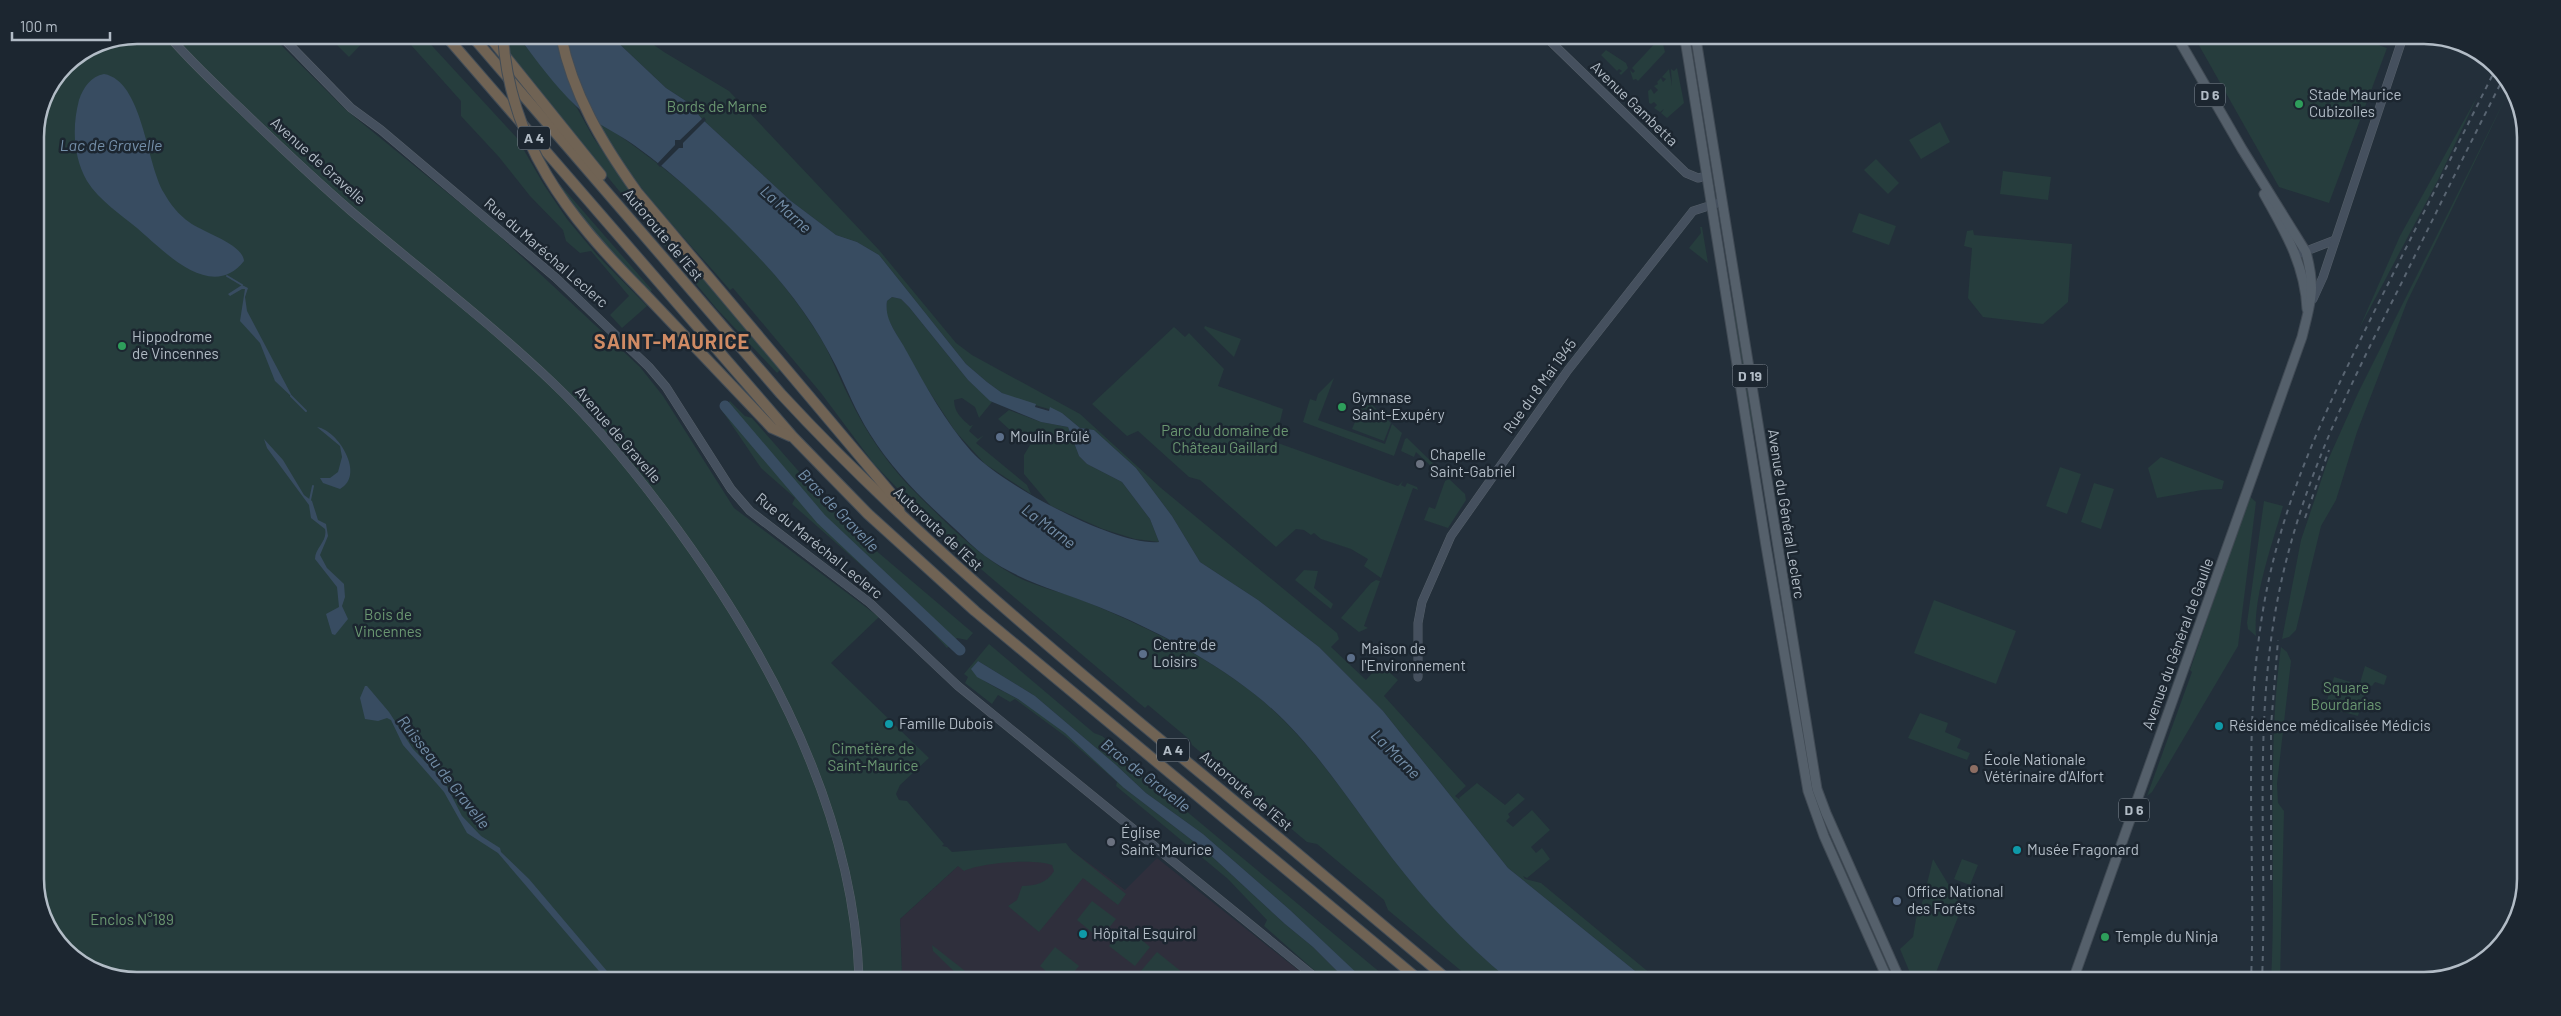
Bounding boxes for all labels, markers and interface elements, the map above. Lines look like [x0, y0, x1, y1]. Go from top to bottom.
scale bar [12, 10, 110, 42]
text: 100 m [20, 17, 58, 35]
street label: Avenue Gambetta [1587, 57, 1682, 149]
road number: D 6 [2195, 84, 2225, 106]
place label: Stade Maurice Cubizolles [2309, 85, 2402, 120]
park label: Bords de Marne [667, 97, 767, 115]
marker: Stade Maurice Cubizolles [2293, 98, 2305, 110]
street label: Avenue de Gravelle [267, 113, 370, 208]
road number: A 4 [518, 126, 550, 150]
water label: Lac de Gravelle [60, 135, 162, 154]
water label: La Marne [757, 181, 816, 236]
street label: Autoroute de l’Est [620, 185, 708, 284]
street label: Rue du Maréchal Leclerc [481, 194, 612, 311]
place label: Hippodrome de Vincennes [132, 327, 219, 362]
district label: SAINT-MAURICE [594, 329, 750, 353]
street label: Rue du 8 Mai 1945 [1499, 335, 1580, 436]
marker: Hippodrome de Vincennes [116, 340, 128, 352]
road number: D 19 [1732, 364, 1768, 388]
street label: Avenue de Gravelle [572, 382, 666, 486]
place label: Gymnase Saint-Exupéry [1352, 388, 1445, 423]
marker: Gymnase Saint-Exupéry [1336, 401, 1348, 413]
park label: Parc du domaine de Château Gaillard [1161, 421, 1289, 456]
place label: Moulin Brûlé [1010, 427, 1090, 445]
street label: Avenue du Général Leclerc [1765, 428, 1809, 600]
marker: Moulin Brûlé [994, 431, 1006, 443]
place label: Chapelle Saint-Gabriel [1430, 445, 1515, 480]
marker: Chapelle Saint-Gabriel [1414, 458, 1426, 470]
water label: Bras de Gravelle [795, 464, 884, 555]
street label: Autoroute de l’Est [891, 483, 987, 574]
street label: Rue du Maréchal Leclerc [753, 488, 887, 602]
water label: La Marne [1019, 499, 1080, 552]
street label: Avenue du Général de Gaulle [2138, 555, 2217, 732]
park label: Bois de Vincennes [354, 605, 422, 640]
place label: Centre de Loisirs [1153, 635, 1216, 670]
place label: Maison de l'Environnement [1361, 639, 1466, 674]
marker: Centre de Loisirs [1137, 648, 1149, 660]
marker: Maison de l'Environnement [1345, 652, 1357, 664]
park label: Square Bourdarias [2310, 678, 2382, 713]
water label: Ruisseau de Gravelle [394, 711, 495, 832]
place label: Famille Dubois [899, 714, 993, 732]
place label: Résidence médicalisée Médicis [2229, 716, 2431, 734]
marker: Famille Dubois [883, 718, 895, 730]
marker: Résidence médicalisée Médicis [2213, 720, 2225, 732]
water label: La Marne [1368, 725, 1425, 782]
water label: Bras de Gravelle [1098, 734, 1195, 815]
road number: A 4 [1157, 738, 1189, 762]
park label: Cimetière de Saint-Maurice [828, 739, 918, 774]
street label: Autoroute de l’Est [1197, 746, 1296, 834]
place label: École Nationale Vétérinaire d'Alfort [1984, 750, 2104, 785]
marker: École Nationale Vétérinaire d'Alfort [1968, 763, 1980, 775]
road number: D 6 [2119, 798, 2149, 822]
place label: Église Saint-Maurice [1121, 823, 1212, 858]
marker: Église Saint-Maurice [1105, 836, 1117, 848]
place label: Musée Fragonard [2027, 840, 2139, 858]
marker: Musée Fragonard [2011, 844, 2023, 856]
place label: Office National des Forêts [1907, 882, 2004, 917]
marker: Office National des Forêts [1891, 895, 1903, 907]
park label: Enclos N°189 [90, 910, 174, 928]
place label: Hôpital Esquirol [1093, 924, 1196, 942]
place label: Temple du Ninja [2115, 927, 2218, 945]
marker: Hôpital Esquirol [1077, 928, 1089, 940]
marker: Temple du Ninja [2099, 931, 2111, 943]

